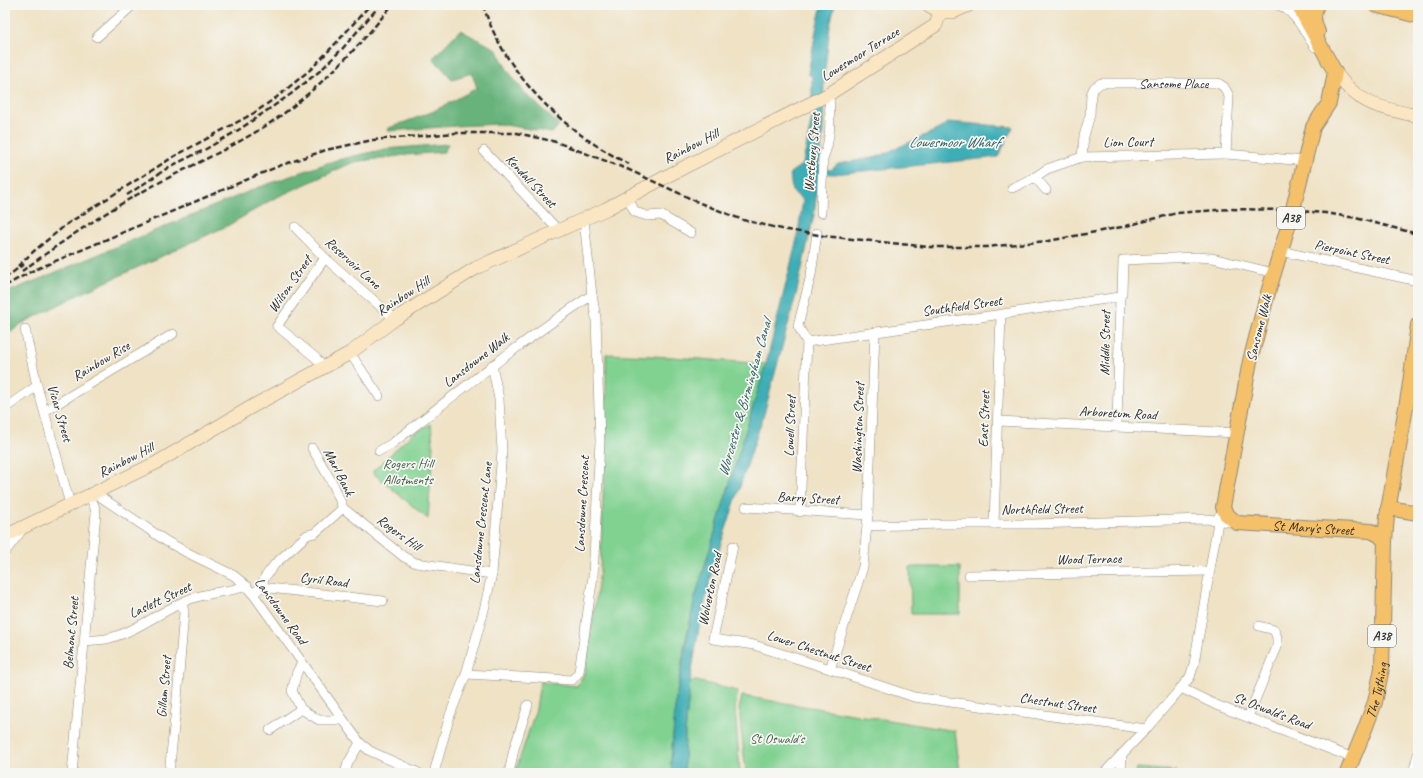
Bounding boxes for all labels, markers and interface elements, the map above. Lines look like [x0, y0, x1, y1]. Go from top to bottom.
street label: Lowesmoor Terrace [818, 22, 903, 85]
street label: Sansome Place [1139, 75, 1210, 92]
street label: Westbury Street [800, 111, 824, 192]
street label: Rainbow Hill [661, 124, 724, 167]
water label: Lowesmoor Wharf [909, 133, 1005, 152]
street label: Lion Court [1103, 133, 1155, 151]
street label: Kendall Street [502, 151, 561, 212]
road number: A38 [1277, 207, 1305, 229]
street label: Reservoir Lane [322, 233, 386, 293]
street label: Pierpoint Street [1313, 236, 1392, 269]
street label: Wilson Street [264, 250, 317, 316]
street label: Rainbow Hill [373, 271, 435, 319]
street label: Southfield Street [921, 292, 1004, 320]
street label: Sansome Walk [1242, 292, 1276, 363]
street label: Middle Street [1096, 308, 1114, 375]
water label: Worcester & Birmingham Canal [714, 312, 778, 478]
street label: Lansdowne Walk [440, 328, 514, 391]
street label: Rainbow Rise [69, 337, 134, 385]
street label: Washington Street [848, 380, 868, 474]
street label: Vicar Street [44, 382, 77, 445]
street label: East Street [975, 389, 994, 448]
street label: Lowell Street [780, 393, 800, 457]
street label: Arboretum Road [1079, 402, 1160, 424]
street label: Rainbow Hill [96, 438, 159, 481]
street label: Marl Bank [320, 445, 359, 500]
street label: Lansdowne Crescent [571, 454, 593, 553]
park label: Rogers Hill Allotments [383, 455, 436, 488]
street label: Lansdowne Crescent Lane [466, 460, 496, 585]
street label: Barry Street [777, 488, 842, 508]
street label: Northfield Street [1001, 500, 1084, 518]
street label: Rogers Hill [374, 511, 426, 556]
street label: St Mary's Street [1272, 517, 1356, 539]
street label: Wolverton Road [694, 548, 727, 627]
street label: Wood Terrace [1056, 550, 1123, 568]
street label: Cyril Road [299, 569, 351, 592]
street label: Lansdowne Road [251, 574, 312, 650]
street label: Laslett Street [126, 578, 195, 622]
street label: Belmont Street [59, 595, 83, 670]
road number: A38 [1368, 625, 1396, 647]
street label: Lower Chestnut Street [765, 626, 874, 676]
street label: Gillam Street [153, 653, 175, 718]
street label: The Tything [1361, 662, 1391, 720]
street label: St Oswald's Road [1231, 688, 1315, 734]
street label: Chestnut Street [1019, 689, 1099, 717]
park label: St Oswald's [750, 730, 805, 747]

